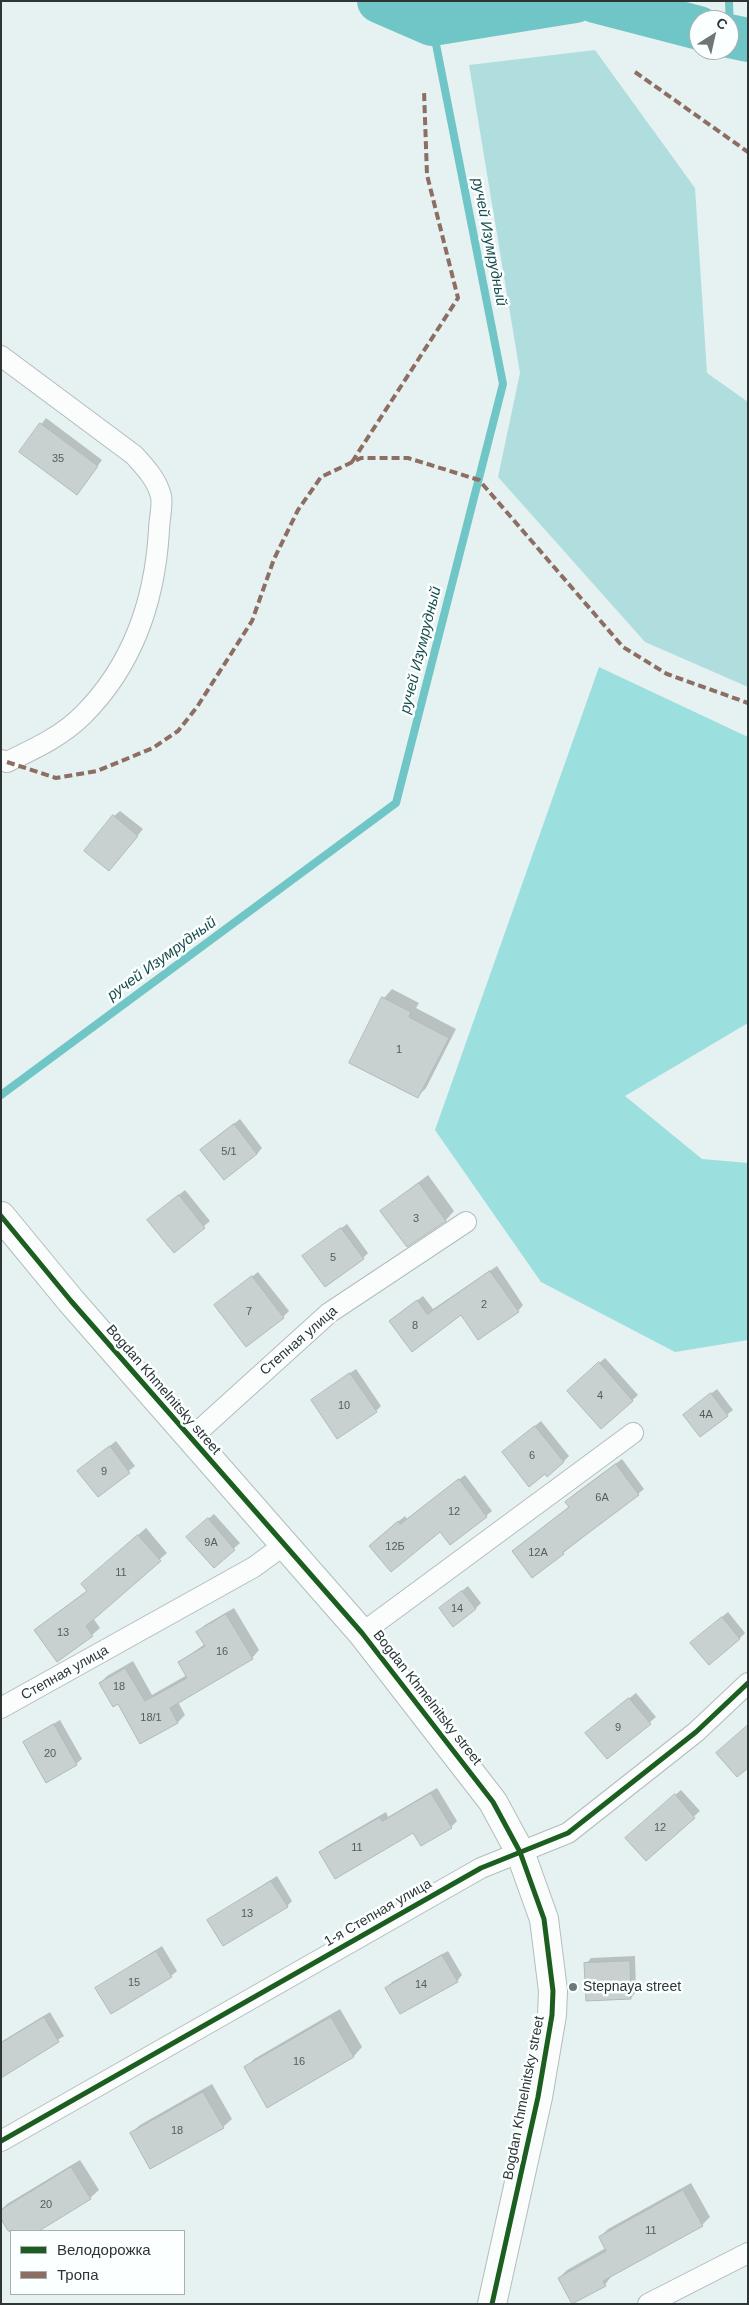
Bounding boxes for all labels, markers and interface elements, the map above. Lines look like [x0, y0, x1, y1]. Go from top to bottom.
north arrow [689, 10, 739, 60]
text: С [713, 14, 731, 33]
water label: ручей Изумрудный [468, 176, 510, 308]
house number: 35 [52, 452, 64, 466]
water label: ручей Изумрудный [397, 585, 445, 715]
water label: ручей Изумрудный [104, 913, 220, 1005]
house number: 1 [396, 1043, 402, 1057]
house number: 5/1 [221, 1145, 237, 1159]
house number: 3 [413, 1212, 419, 1226]
house number: 5 [330, 1251, 336, 1265]
house number: 2 [481, 1298, 487, 1312]
street label: Степная улица [257, 1303, 341, 1379]
house number: 7 [246, 1305, 252, 1319]
house number: 8 [412, 1319, 418, 1333]
street label: Bogdan Khmelnitsky street [102, 1322, 224, 1458]
house number: 4 [597, 1389, 603, 1403]
house number: 10 [338, 1399, 350, 1413]
house number: 4А [699, 1408, 713, 1422]
house number: 6 [529, 1449, 535, 1463]
house number: 9 [101, 1465, 107, 1479]
house number: 6А [595, 1491, 609, 1505]
house number: 12 [448, 1505, 460, 1519]
house number: 9А [204, 1536, 218, 1550]
house number: 12Б [385, 1540, 405, 1554]
house number: 12А [528, 1546, 548, 1560]
house number: 11 [115, 1566, 127, 1580]
house number: 14 [451, 1602, 463, 1616]
house number: 13 [57, 1626, 69, 1640]
street label: Bogdan Khmelnitsky street [369, 1627, 485, 1769]
street label: Степная улица [18, 1642, 112, 1704]
house number: 16 [216, 1645, 228, 1659]
house number: 18 [113, 1680, 125, 1694]
house number: 18/1 [140, 1711, 162, 1725]
house number: 9 [615, 1721, 621, 1735]
house number: 20 [44, 1747, 56, 1761]
house number: 12 [654, 1821, 666, 1835]
house number: 11 [351, 1841, 363, 1855]
street label: 1-я Степная улица [321, 1875, 435, 1951]
house number: 13 [241, 1907, 253, 1921]
house number: 15 [128, 1976, 140, 1990]
house number: 14 [415, 1978, 427, 1992]
place label: Stepnaya street [583, 1979, 681, 1995]
marker: Stepnaya street [567, 1981, 579, 1993]
street label: Bogdan Khmelnitsky street [500, 2015, 548, 2181]
house number: 16 [293, 2055, 305, 2069]
house number: 18 [171, 2124, 183, 2138]
house number: 20 [40, 2198, 52, 2212]
house number: 11 [645, 2224, 657, 2238]
legend [10, 2230, 185, 2295]
text: Велодорожка [57, 2241, 151, 2258]
text: Тропа [57, 2266, 98, 2283]

